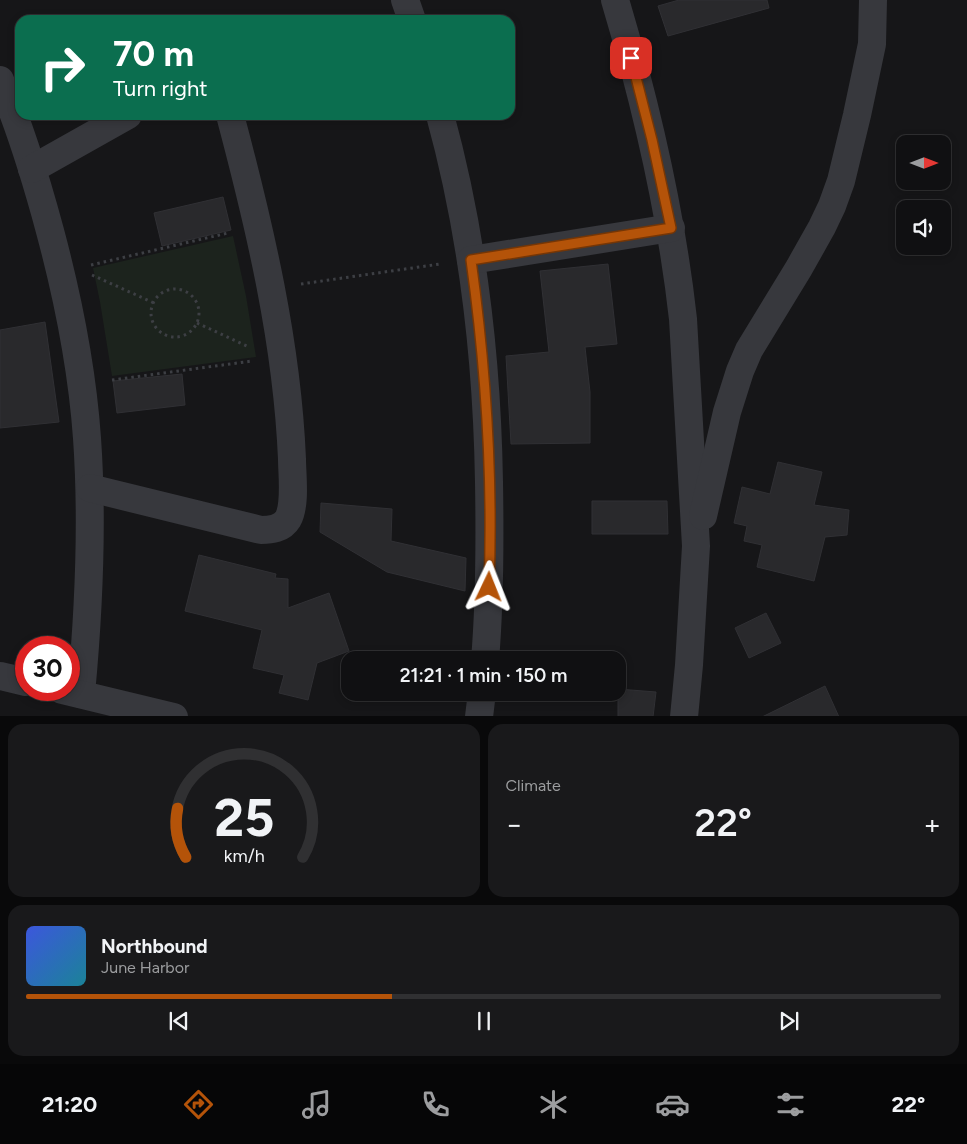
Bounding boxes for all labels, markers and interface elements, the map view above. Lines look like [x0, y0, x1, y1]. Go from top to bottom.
text: 70 m [113, 33, 194, 75]
icon: right [30, 35, 95, 100]
pin [610, 37, 652, 79]
icon: arrive [617, 44, 645, 72]
text: Turn right [113, 75, 208, 102]
north arrow [896, 135, 951, 190]
map controls [896, 135, 951, 255]
button: sound [896, 200, 951, 255]
position arrow [462, 560, 514, 612]
speed limit sign: 30 [15, 636, 80, 701]
text: 21:21 · 1 min · 150 m [400, 664, 567, 687]
text: Climate [506, 776, 561, 795]
text: 25 [214, 787, 274, 849]
text: 22° [694, 800, 752, 846]
text: − [506, 807, 523, 841]
text: + [924, 807, 941, 841]
text: km/h [223, 845, 264, 866]
text: Northbound [101, 935, 208, 958]
text: June Harbor [101, 958, 189, 977]
icon: previous [165, 1007, 193, 1035]
icon: pause [470, 1007, 498, 1035]
icon: next [775, 1007, 803, 1035]
icon: directions [181, 1087, 216, 1122]
icon: music [299, 1087, 334, 1122]
icon: phone [418, 1087, 453, 1122]
icon: climate [536, 1087, 571, 1122]
icon: car [655, 1087, 690, 1122]
icon: filters [773, 1087, 808, 1122]
text: 21:20 [42, 1091, 97, 1118]
text: 22° [891, 1091, 925, 1118]

